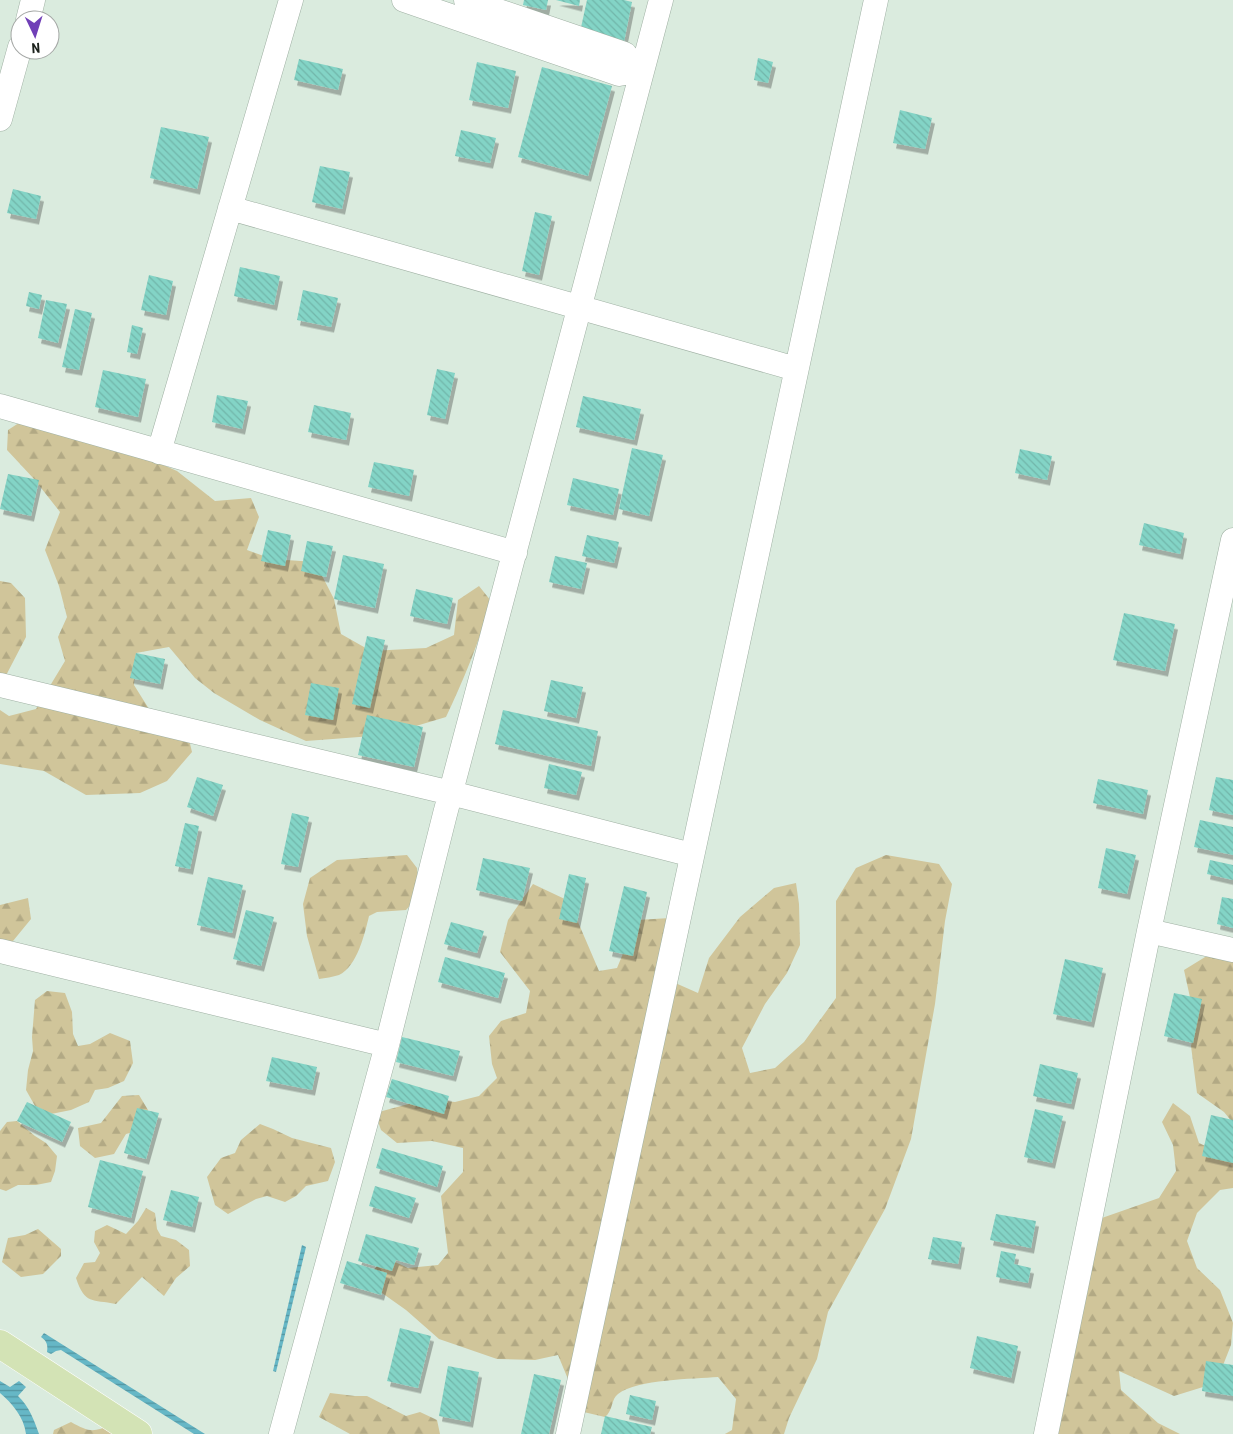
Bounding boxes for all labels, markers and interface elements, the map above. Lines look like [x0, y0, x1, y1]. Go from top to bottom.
north arrow [10, 10, 60, 60]
text: N [31, 40, 41, 56]

